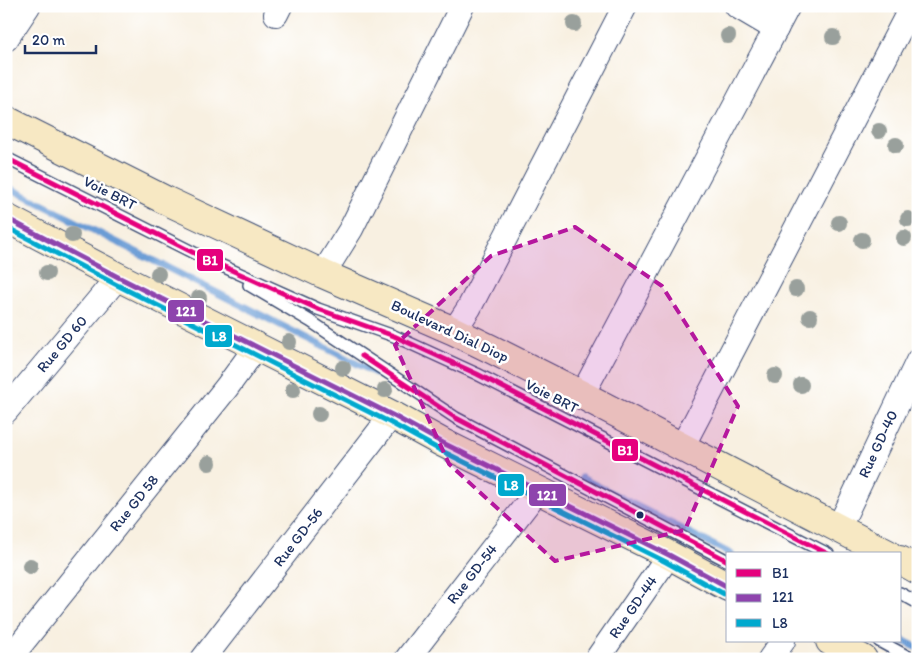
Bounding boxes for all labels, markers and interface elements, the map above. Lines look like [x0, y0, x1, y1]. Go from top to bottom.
scale bar [25, 22, 96, 54]
text: 20 m [32, 31, 66, 49]
street label: Voie BRT [80, 172, 140, 214]
line badge: B1 [196, 248, 224, 272]
text: B1 [202, 252, 218, 269]
street label: Boulevard Dial Diop [388, 296, 512, 366]
line badge: 121 [167, 299, 205, 323]
text: 121 [176, 303, 197, 320]
street label: Rue GD 60 [33, 312, 91, 376]
line badge: L8 [204, 324, 233, 348]
text: L8 [212, 328, 227, 345]
street label: Voie BRT [522, 375, 582, 417]
street label: Rue GD-40 [855, 407, 901, 481]
line badge: B1 [611, 438, 639, 462]
text: B1 [617, 442, 633, 459]
street label: Rue GD 58 [106, 471, 162, 535]
line badge: L8 [497, 473, 525, 497]
text: L8 [504, 477, 519, 494]
line badge: 121 [528, 483, 567, 507]
text: 121 [537, 487, 558, 504]
street label: Rue GD-56 [269, 504, 327, 570]
unlabelled marker [635, 510, 645, 520]
street label: Rue GD-54 [443, 540, 501, 608]
legend [726, 552, 902, 642]
text: B1 [772, 564, 789, 582]
street label: Rue GD-44 [605, 572, 661, 642]
text: 121 [772, 588, 794, 606]
text: L8 [772, 614, 788, 632]

